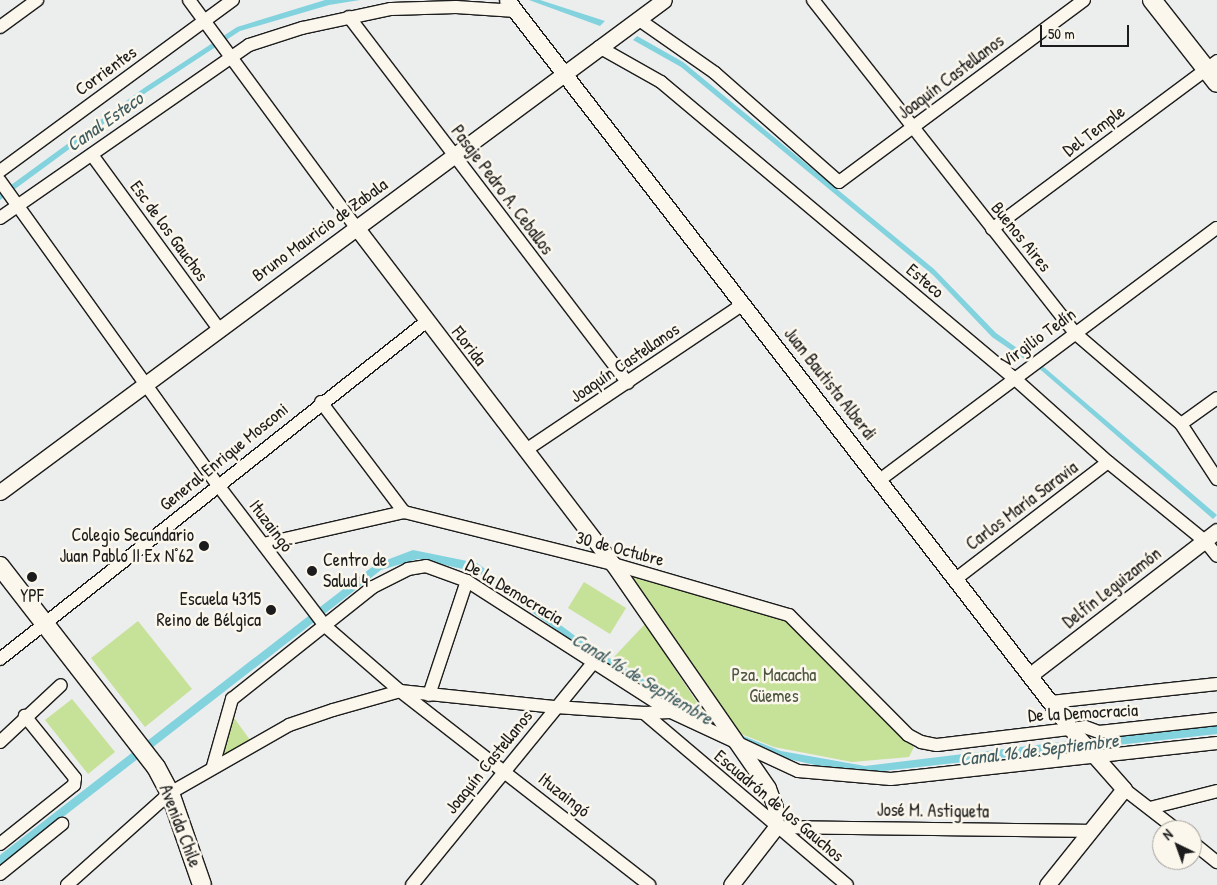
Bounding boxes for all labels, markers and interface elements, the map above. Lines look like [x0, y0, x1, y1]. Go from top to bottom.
scale bar [1042, 15, 1131, 47]
text: 50 m [1048, 23, 1075, 44]
street label: Joaquín Castellanos [894, 30, 1008, 124]
street label: Corrientes [71, 42, 141, 100]
water label: Canal Esteco [62, 87, 148, 157]
street label: Del Temple [1059, 101, 1129, 161]
street label: Pasaje Pedro A. Ceballos [446, 121, 558, 259]
street label: Bruno Mauricio de Zabala [248, 174, 392, 286]
street label: Esc de los Gauchos [125, 176, 213, 286]
street label: Buenos Aires [986, 198, 1056, 276]
street label: Esteco [902, 259, 948, 303]
street label: Virgilio Tedín [996, 303, 1080, 373]
street label: Joaquín Castellanos [566, 318, 684, 408]
street label: Florida [447, 322, 491, 370]
street label: Juan Bautista Alberdi [779, 323, 881, 445]
street label: General Enrique Mosconi [155, 399, 293, 515]
street label: Carlos María Saravia [962, 457, 1082, 555]
street label: Ituzaingó [244, 496, 298, 556]
place label: Colegio Secundario Juan Pablo II Ex N°62 [59, 525, 194, 568]
street label: 30 de Octubre [574, 527, 666, 571]
marker: Colegio Secundario Juan Pablo II Ex N°62 [198, 540, 210, 552]
street label: Delfín Leguizamón [1059, 543, 1165, 633]
place label: Centro de Salud 4 [323, 550, 387, 592]
street label: De la Democracia [461, 554, 567, 630]
marker: Centro de Salud 4 [305, 564, 319, 578]
marker: YPF [26, 571, 38, 583]
place label: YPF [20, 585, 44, 607]
place label: Escuela 4315 Reino de Bélgica [157, 589, 261, 632]
marker: Escuela 4315 Reino de Bélgica [265, 604, 277, 616]
water label: Canal 16 de Septiembre [568, 628, 716, 730]
park label: Pza. Macacha Güemes [732, 665, 816, 708]
street label: De la Democracia [1027, 699, 1139, 727]
street label: Joaquín Castellanos [441, 706, 537, 818]
water label: Canal 16 de Septiembre [958, 729, 1120, 771]
street label: Escuadrón de los Gauchos [710, 745, 848, 867]
street label: Ituzaingó [534, 768, 594, 822]
street label: Avenida Chile [154, 782, 206, 870]
street label: José M. Astigueta [877, 799, 989, 823]
north arrow [1152, 820, 1202, 870]
text: N [1158, 825, 1176, 844]

